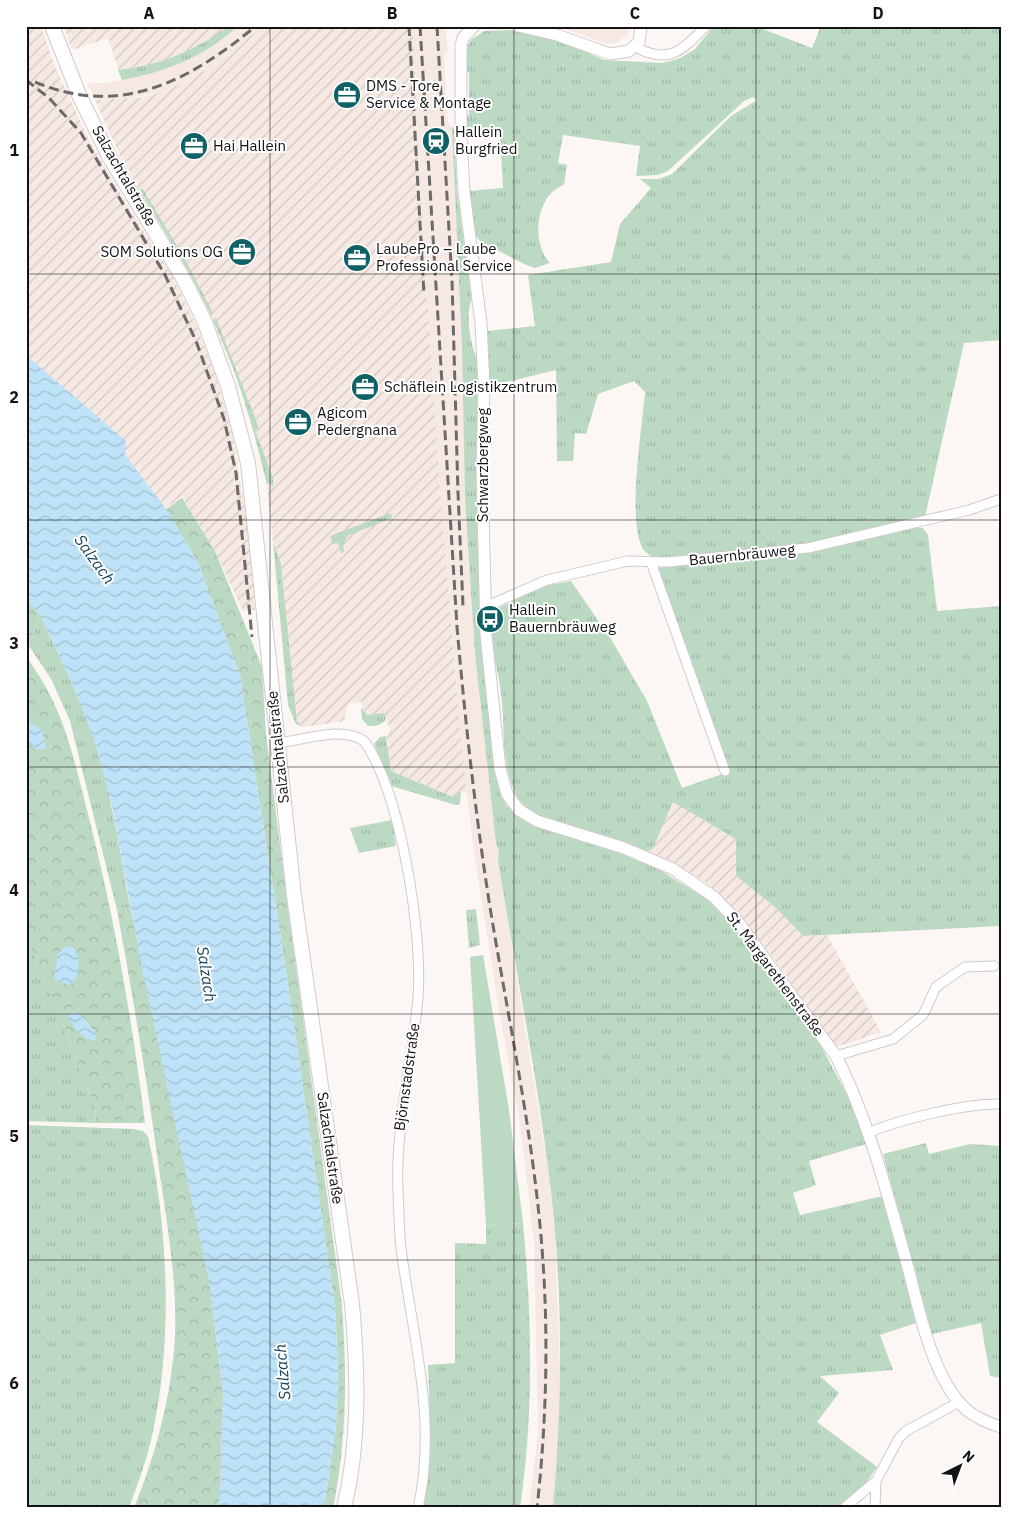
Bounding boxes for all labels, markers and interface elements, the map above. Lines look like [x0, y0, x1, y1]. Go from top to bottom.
text: A [144, 3, 155, 23]
text: B [387, 3, 398, 23]
text: C [630, 3, 640, 23]
text: D [872, 3, 884, 23]
place label: DMS - Tore Service & Montage [366, 76, 491, 112]
office icon: DMS - Tore Service & Montage [332, 80, 362, 110]
street label: Salzachtalstraße [88, 122, 161, 229]
place label: Hallein Burgfried [455, 122, 517, 158]
station icon: Hallein Burgfried [421, 126, 451, 156]
office icon: Hai Hallein [179, 131, 209, 161]
place label: Hai Hallein [213, 136, 286, 155]
text: 1 [9, 140, 19, 160]
office icon: SOM Solutions OG [227, 237, 257, 267]
place label: LaubePro – Laube Professional Service [376, 239, 512, 275]
place label: SOM Solutions OG [100, 242, 223, 261]
office icon: LaubePro – Laube Professional Service [342, 243, 372, 273]
office icon: Schäflein Logistikzentrum [350, 372, 380, 402]
place label: Schäflein Logistikzentrum [384, 377, 557, 396]
text: 2 [9, 387, 19, 407]
place label: Agicom Pedergnana [317, 403, 397, 439]
office icon: Agicom Pedergnana [283, 407, 313, 437]
street label: Schwarzbergweg [473, 408, 492, 522]
water label: Salzach [70, 530, 120, 588]
street label: Bauernbräuweg [688, 539, 796, 570]
place label: Hallein Bauernbräuweg [509, 600, 616, 636]
bus stop icon: Hallein Bauernbräuweg [475, 604, 505, 634]
text: 3 [9, 633, 19, 653]
street label: Salzachtalstraße [262, 690, 293, 804]
text: 4 [9, 880, 19, 900]
street label: St. Margarethenstraße [722, 908, 828, 1040]
water label: Salzach [193, 945, 221, 1003]
street label: Björnstadstraße [390, 1022, 423, 1132]
street label: Salzachtalstraße [313, 1091, 348, 1205]
text: 5 [9, 1126, 19, 1146]
water label: Salzach [270, 1343, 294, 1401]
text: 6 [9, 1373, 19, 1393]
north arrow [934, 1442, 984, 1492]
text: N [959, 1446, 978, 1466]

